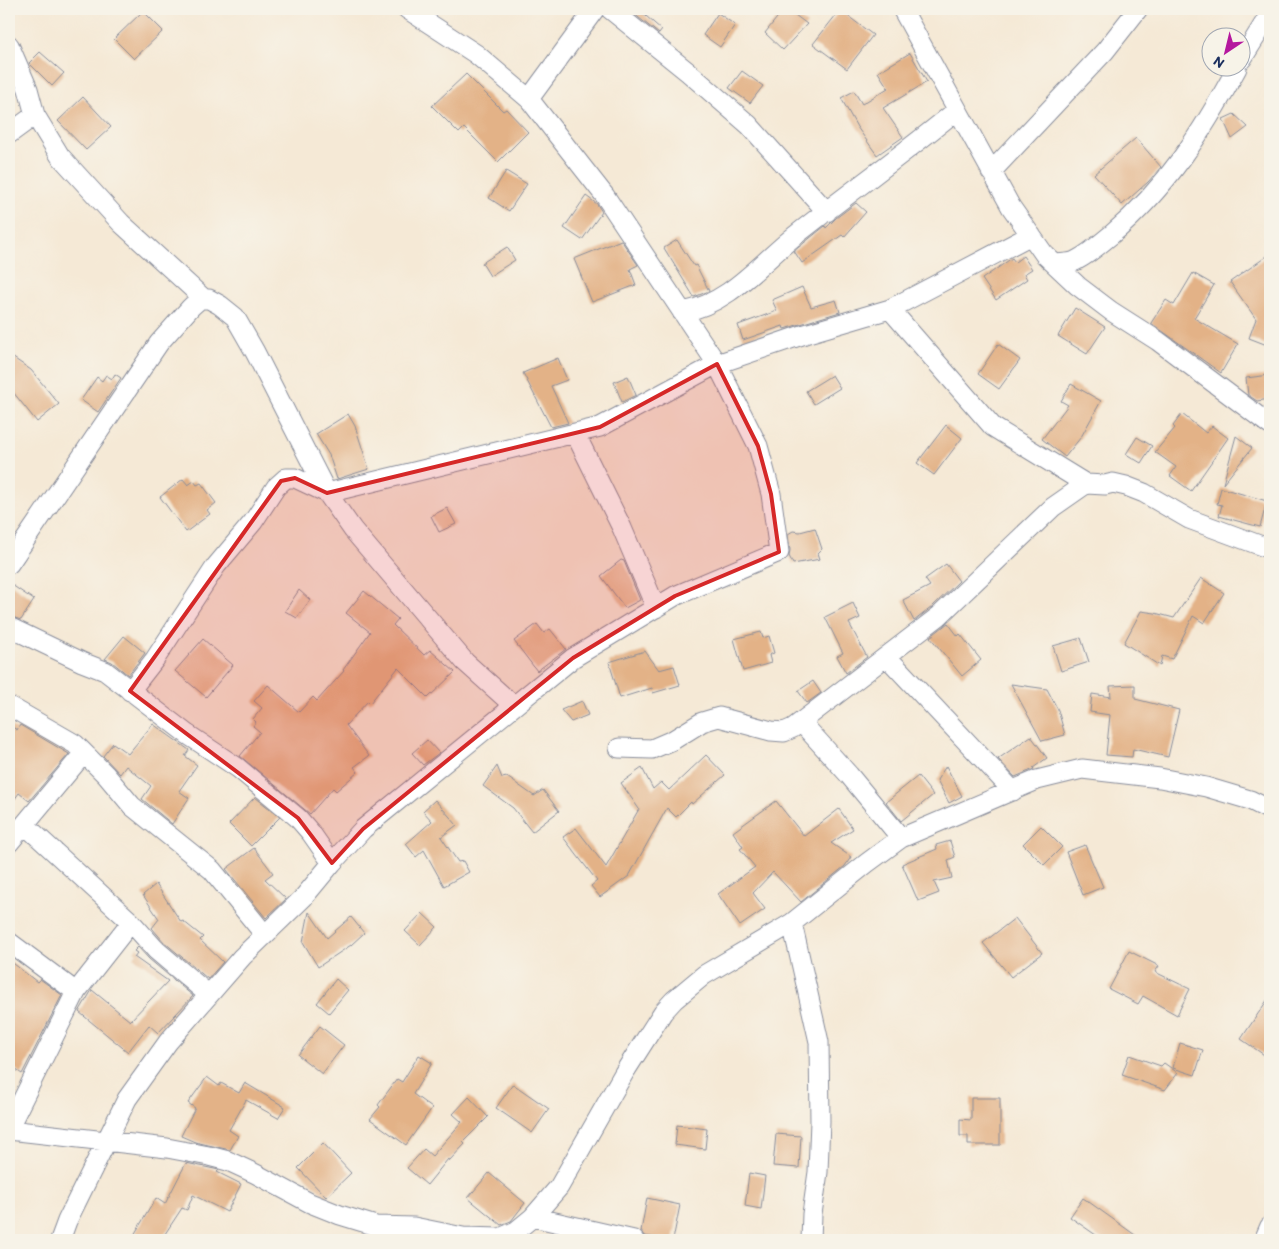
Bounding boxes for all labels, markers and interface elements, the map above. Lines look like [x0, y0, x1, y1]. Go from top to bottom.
north arrow [1202, 28, 1252, 78]
text: N [1210, 53, 1228, 72]

